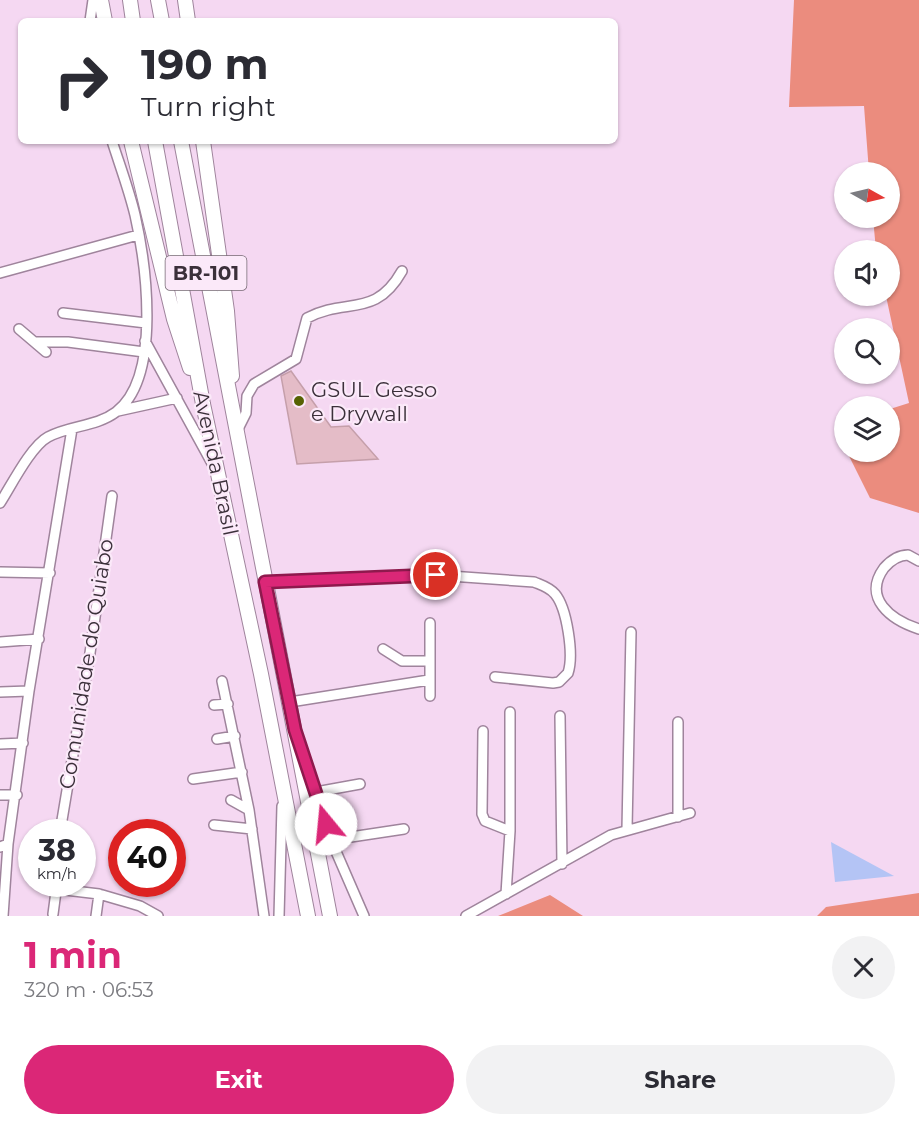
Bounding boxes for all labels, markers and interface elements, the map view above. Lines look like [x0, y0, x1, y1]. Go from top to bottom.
text: 190 m [141, 38, 269, 90]
icon: right [42, 42, 120, 120]
text: Turn right [141, 90, 276, 123]
north arrow [834, 162, 900, 228]
map controls [834, 162, 900, 462]
button: sound [834, 240, 900, 306]
road number: BR-101 [166, 256, 246, 290]
button: search [834, 318, 900, 384]
place label: GSUL Gesso e Drywall [311, 377, 437, 426]
street label: Avenida Brasil [188, 388, 244, 538]
marker: GSUL Gesso e Drywall [292, 394, 306, 408]
button: layers [834, 396, 900, 462]
street label: Comunidade do Quiabo [54, 537, 118, 791]
pin [410, 549, 461, 600]
icon: arrive [419, 558, 452, 591]
position arrow [294, 792, 358, 856]
speed limit sign: 40 [108, 819, 186, 897]
text: 38 [38, 832, 76, 869]
text: km/h [37, 864, 77, 883]
text: 1 min [24, 933, 122, 977]
button: close [832, 936, 895, 999]
text: 320 m · 06:53 [24, 978, 154, 1002]
button: Exit [24, 1045, 454, 1114]
button: Share [466, 1045, 895, 1114]

